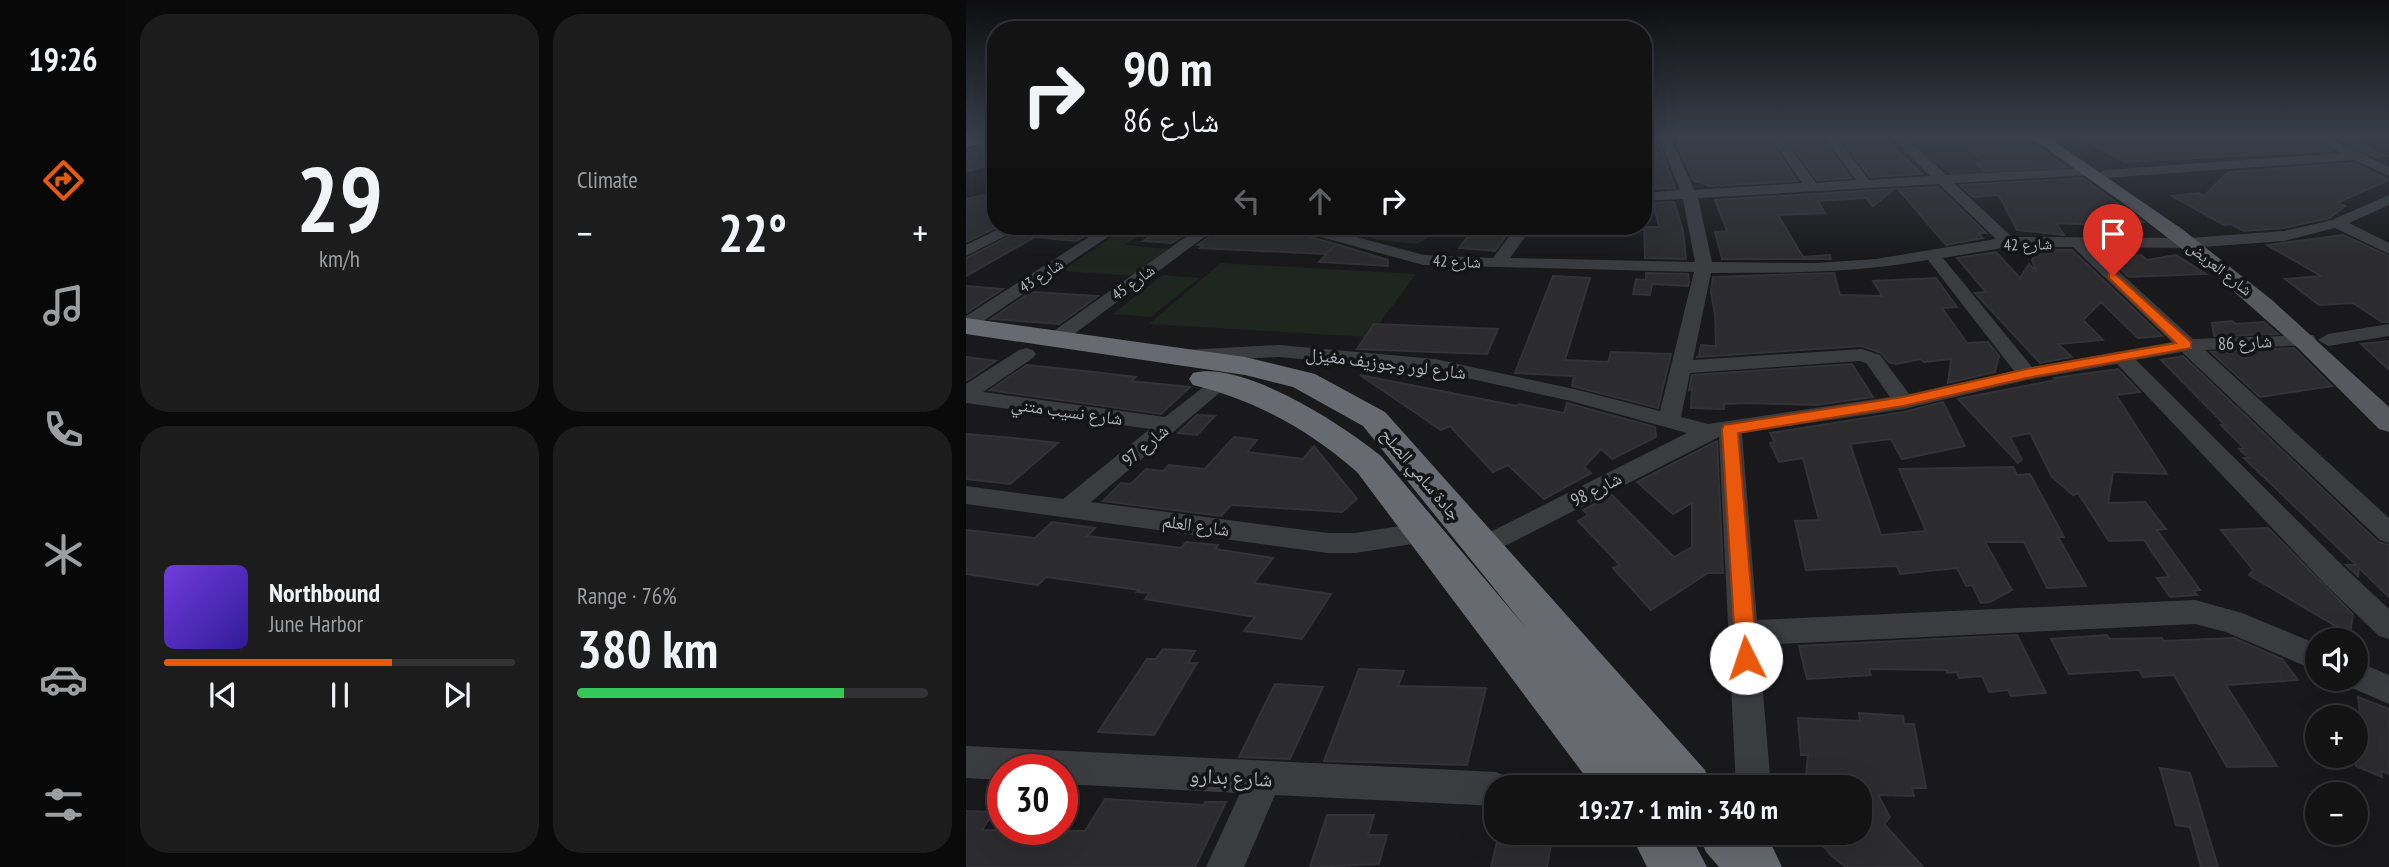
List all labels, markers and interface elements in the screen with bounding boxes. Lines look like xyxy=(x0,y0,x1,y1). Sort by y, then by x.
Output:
text: 90 m xyxy=(1123,36,1212,100)
text: 19:26 xyxy=(28,38,98,80)
icon: right xyxy=(1008,49,1099,140)
text: شارع 86 xyxy=(1123,99,1219,141)
text: 29 xyxy=(296,139,383,257)
icon: directions xyxy=(39,156,88,205)
text: Climate xyxy=(577,165,638,194)
icon: left xyxy=(1228,182,1266,220)
icon: ahead xyxy=(1301,182,1339,220)
icon: right xyxy=(1374,182,1412,220)
text: 22° xyxy=(718,199,787,266)
pin xyxy=(2083,204,2143,276)
text: − xyxy=(577,208,593,257)
text: + xyxy=(912,208,928,257)
icon: arrive xyxy=(2094,215,2132,253)
street label: شارع 42 xyxy=(2004,233,2052,256)
street label: شارع العريض xyxy=(2183,236,2257,300)
text: km/h xyxy=(319,244,360,273)
street label: شارع 42 xyxy=(1433,250,1481,273)
street label: شارع 43 xyxy=(1015,253,1067,297)
street label: شارع 45 xyxy=(1108,260,1159,305)
icon: music xyxy=(39,281,88,330)
street label: شارع 86 xyxy=(2217,329,2273,355)
street label: شارع لور وجوزيف مغيزل xyxy=(1305,342,1467,384)
street label: شارع نسيب متني xyxy=(1009,392,1124,434)
icon: phone xyxy=(39,405,88,454)
street label: شارع 97 xyxy=(1117,419,1173,471)
street label: جادة سامي الصلح xyxy=(1373,423,1466,527)
street label: شارع 98 xyxy=(1567,466,1625,512)
street label: شارع العلم xyxy=(1161,509,1231,542)
icon: climate xyxy=(39,530,88,579)
text: Northbound xyxy=(269,576,380,609)
text: Range · 76% xyxy=(577,581,677,610)
text: June Harbor xyxy=(269,609,363,638)
text: 380 km xyxy=(577,615,718,682)
position arrow xyxy=(1709,621,1783,695)
map controls xyxy=(2305,628,2368,845)
button: sound xyxy=(2305,628,2368,691)
icon: car xyxy=(39,655,88,704)
icon: previous xyxy=(204,676,242,714)
icon: pause xyxy=(321,676,359,714)
icon: next xyxy=(438,676,476,714)
button: + xyxy=(2305,705,2368,768)
speed limit sign: 30 xyxy=(987,754,1078,845)
street label: شارع بدارو xyxy=(1189,761,1273,793)
icon: filters xyxy=(39,780,88,829)
button: − xyxy=(2305,782,2368,845)
text: 19:27 · 1 min · 340 m xyxy=(1578,793,1778,826)

